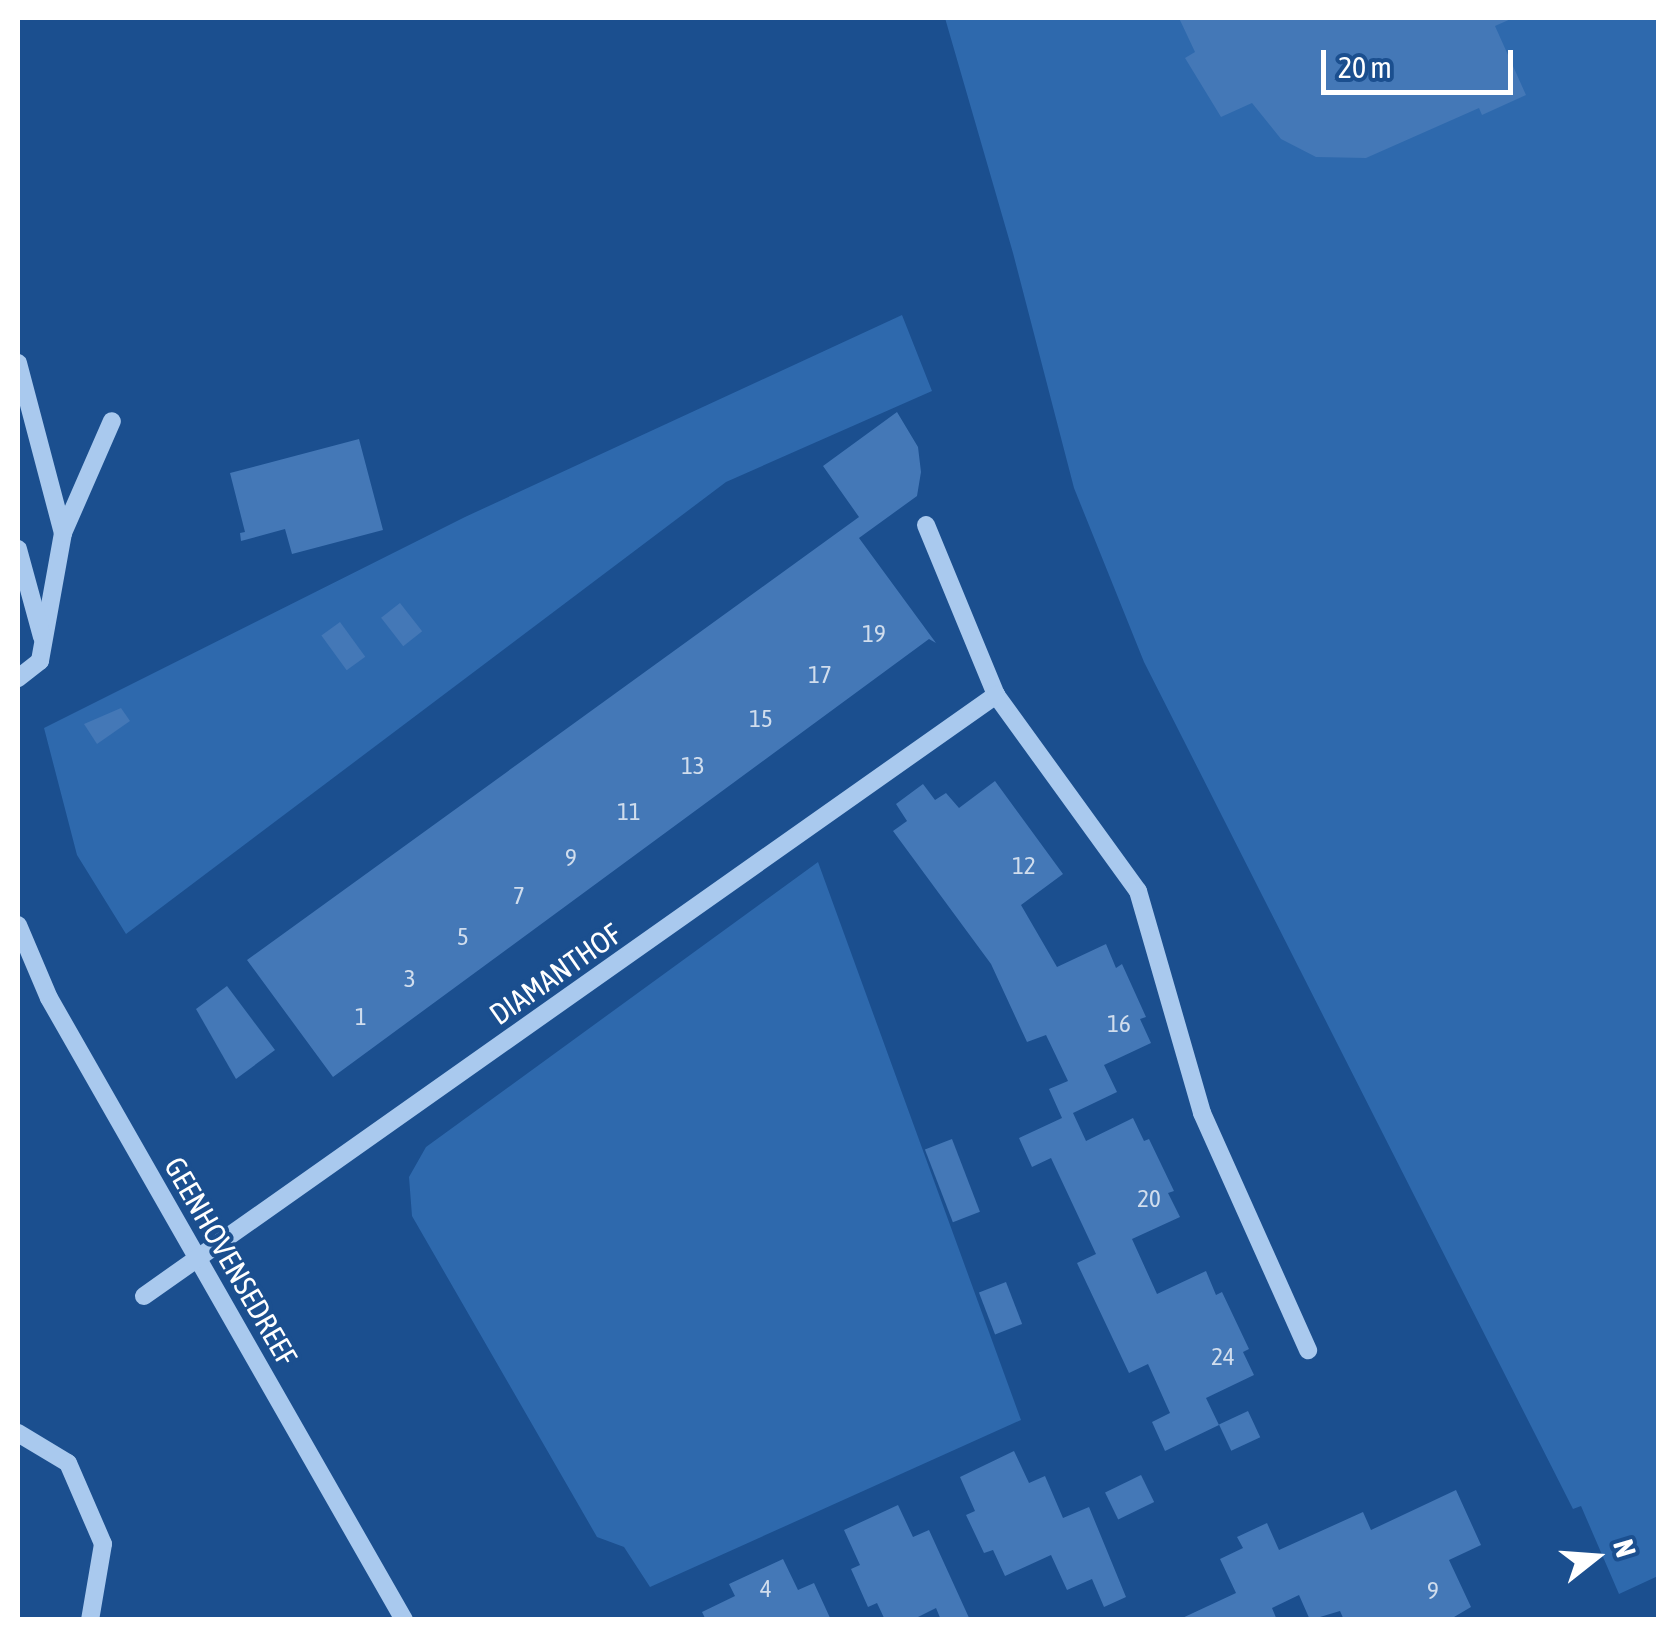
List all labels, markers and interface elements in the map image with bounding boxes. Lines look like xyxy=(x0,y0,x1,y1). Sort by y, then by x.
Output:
scale bar xyxy=(1326,30,1518,92)
text: 20 m xyxy=(1338,50,1392,84)
house number: 19 xyxy=(862,618,886,648)
house number: 17 xyxy=(808,659,832,689)
house number: 15 xyxy=(749,703,773,733)
house number: 13 xyxy=(681,750,705,780)
house number: 11 xyxy=(617,796,641,826)
house number: 9 xyxy=(565,842,577,872)
house number: 12 xyxy=(1012,850,1036,880)
house number: 7 xyxy=(513,880,525,910)
street label: DIAMANTHOF xyxy=(482,916,628,1032)
house number: 5 xyxy=(457,921,469,951)
house number: 3 xyxy=(404,963,416,993)
house number: 1 xyxy=(355,1001,367,1031)
house number: 16 xyxy=(1107,1008,1131,1038)
street label: GEENHOVENSEDREEF xyxy=(157,1151,305,1371)
house number: 20 xyxy=(1137,1183,1161,1213)
house number: 24 xyxy=(1211,1341,1235,1371)
north arrow xyxy=(1546,1507,1646,1607)
text: N xyxy=(1607,1536,1642,1561)
house number: 4 xyxy=(760,1573,772,1603)
house number: 9 xyxy=(1427,1575,1439,1605)

